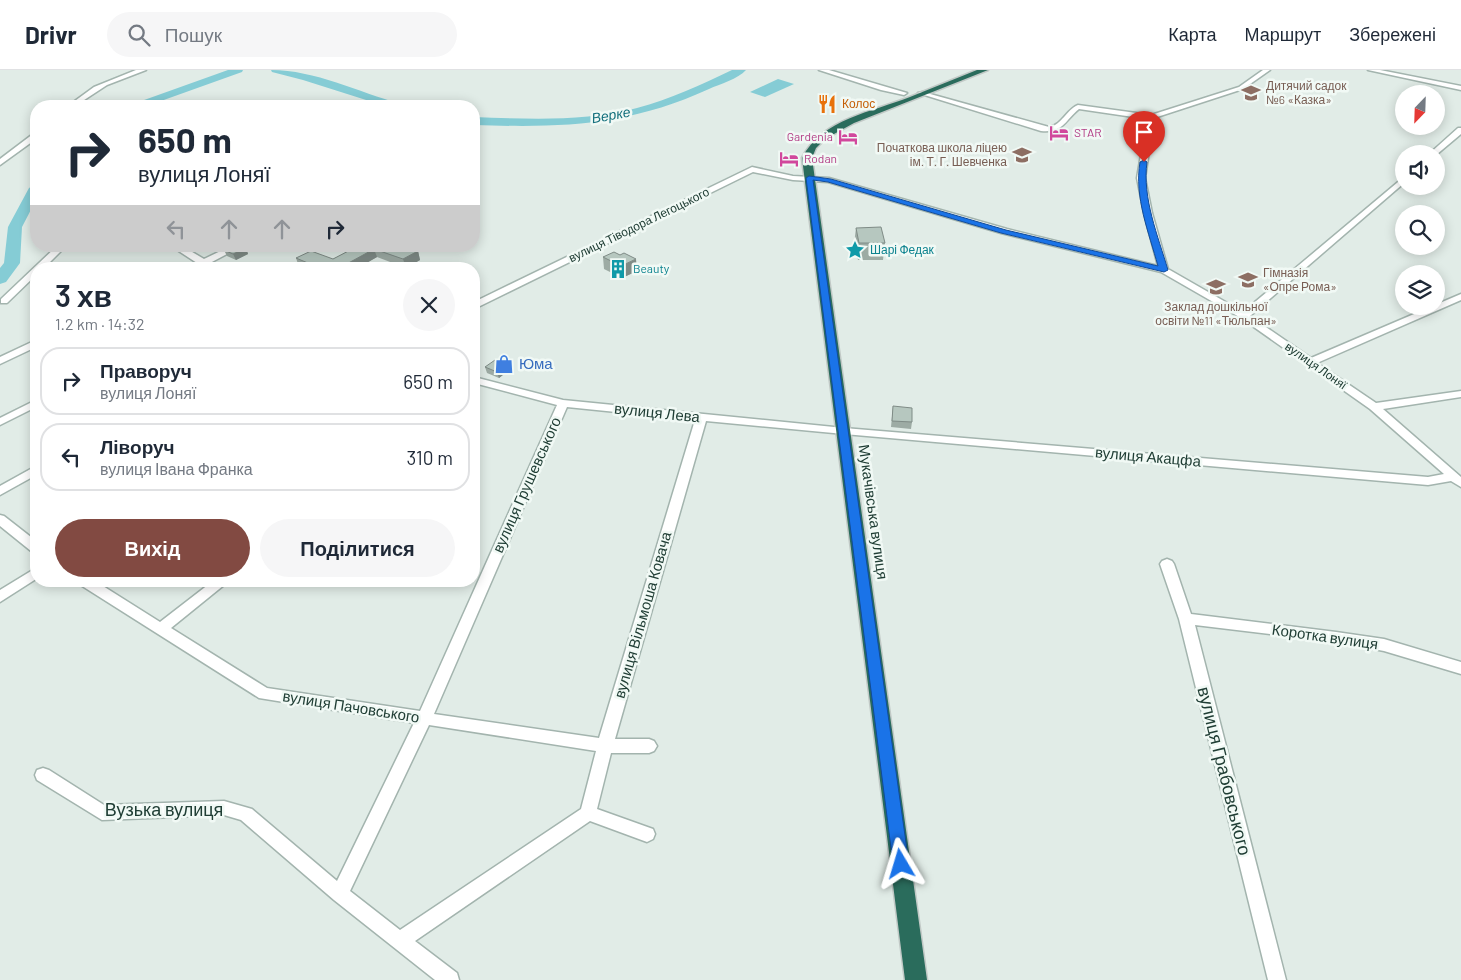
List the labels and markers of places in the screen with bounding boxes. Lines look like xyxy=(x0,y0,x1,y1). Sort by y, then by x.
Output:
place label: Дитячий садок №6 «Казка» xyxy=(1266,78,1347,106)
school or university icon: Дитячий садок №6 «Казка» xyxy=(1240,82,1262,104)
restaurant icon: Колос xyxy=(816,93,838,115)
place label: Колос xyxy=(842,96,875,110)
pin xyxy=(1123,111,1165,162)
hotel icon: STAR xyxy=(1048,122,1070,144)
place label: STAR xyxy=(1074,125,1102,139)
hotel icon: Gardenia xyxy=(837,126,859,148)
place label: Gardenia xyxy=(787,129,833,143)
place label: Початкова школа ліцею ім. Т. Г. Шевченка xyxy=(877,140,1007,168)
school or university icon: Початкова школа ліцею ім. Т. Г. Шевченка xyxy=(1011,144,1033,166)
hotel icon: Rodan xyxy=(778,148,800,170)
place label: Rodan xyxy=(804,151,837,165)
place icon: Шарі Федак xyxy=(844,239,866,261)
place label: Шарі Федак xyxy=(870,242,935,257)
building icon: Beauty xyxy=(607,258,629,280)
place label: Beauty xyxy=(633,261,670,275)
place label: Гімназія «Опре Рома» xyxy=(1263,265,1337,294)
school or university icon: Гімназія «Опре Рома» xyxy=(1237,269,1259,291)
school or university icon: Заклад дошкільної освіти №11 «Тюльпан» xyxy=(1205,276,1227,298)
place label: Заклад дошкільної освіти №11 «Тюльпан» xyxy=(1155,299,1277,327)
shop icon: Юма xyxy=(493,353,515,375)
place label: Юма xyxy=(519,354,553,372)

